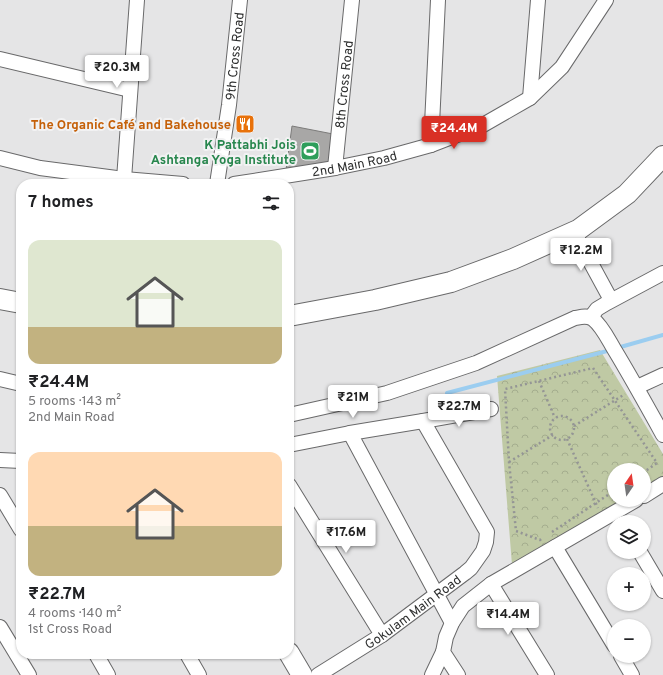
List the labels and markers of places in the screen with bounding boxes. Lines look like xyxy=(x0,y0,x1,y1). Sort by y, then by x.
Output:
pin: ₹20.3M xyxy=(84,55,150,89)
restaurant icon: The Organic Café and Bakehouse xyxy=(234,113,256,135)
pin: ₹24.4M xyxy=(421,116,487,150)
place label: The Organic Café and Bakehouse xyxy=(31,118,231,134)
place label: K Pattabhi Jois Ashtanga Yoga Institute xyxy=(151,138,296,169)
sports icon: K Pattabhi Jois Ashtanga Yoga Institute xyxy=(299,140,321,162)
pin: ₹12.2M xyxy=(548,238,614,272)
pin: ₹21M xyxy=(329,385,377,419)
pin: ₹22.7M xyxy=(426,394,492,428)
pin: ₹17.6M xyxy=(313,520,379,554)
pin: ₹14.4M xyxy=(475,602,541,636)

